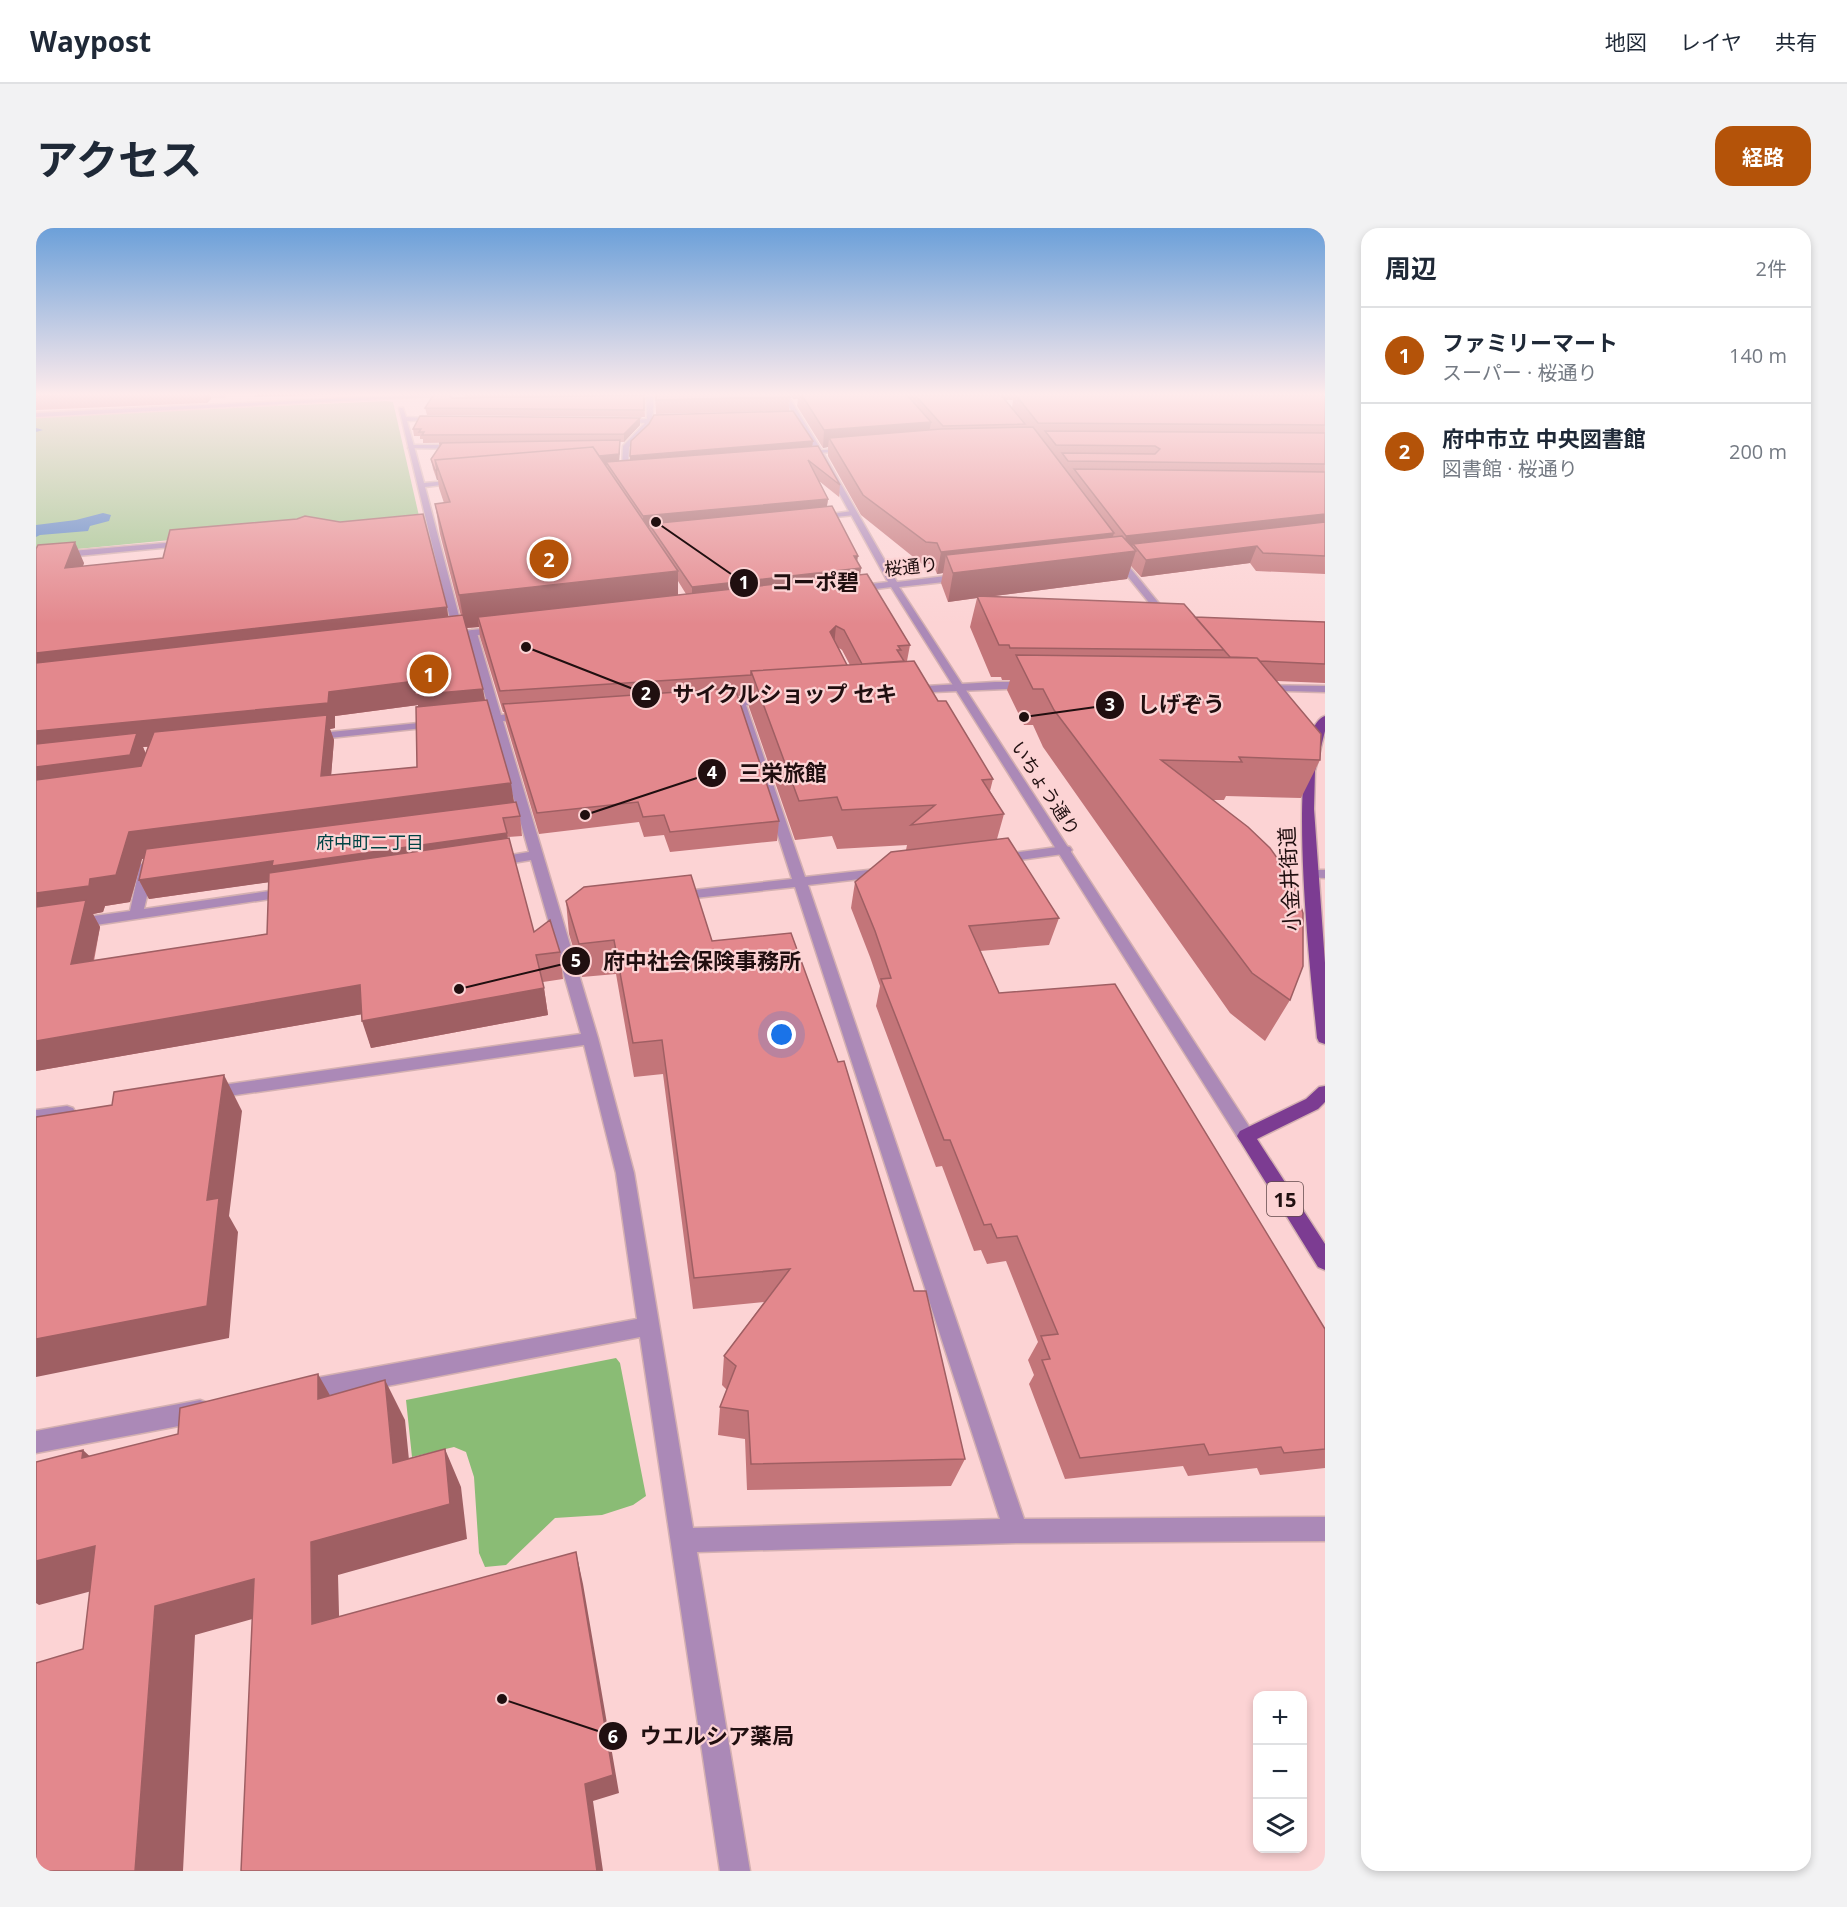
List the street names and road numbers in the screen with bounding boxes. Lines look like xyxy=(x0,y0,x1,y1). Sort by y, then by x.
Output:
street label: 桜通り xyxy=(883,551,939,581)
street label: いちょう通り xyxy=(1007,736,1085,840)
street label: 小金井街道 xyxy=(1272,826,1306,932)
road number: 15 xyxy=(1267,1182,1303,1216)

